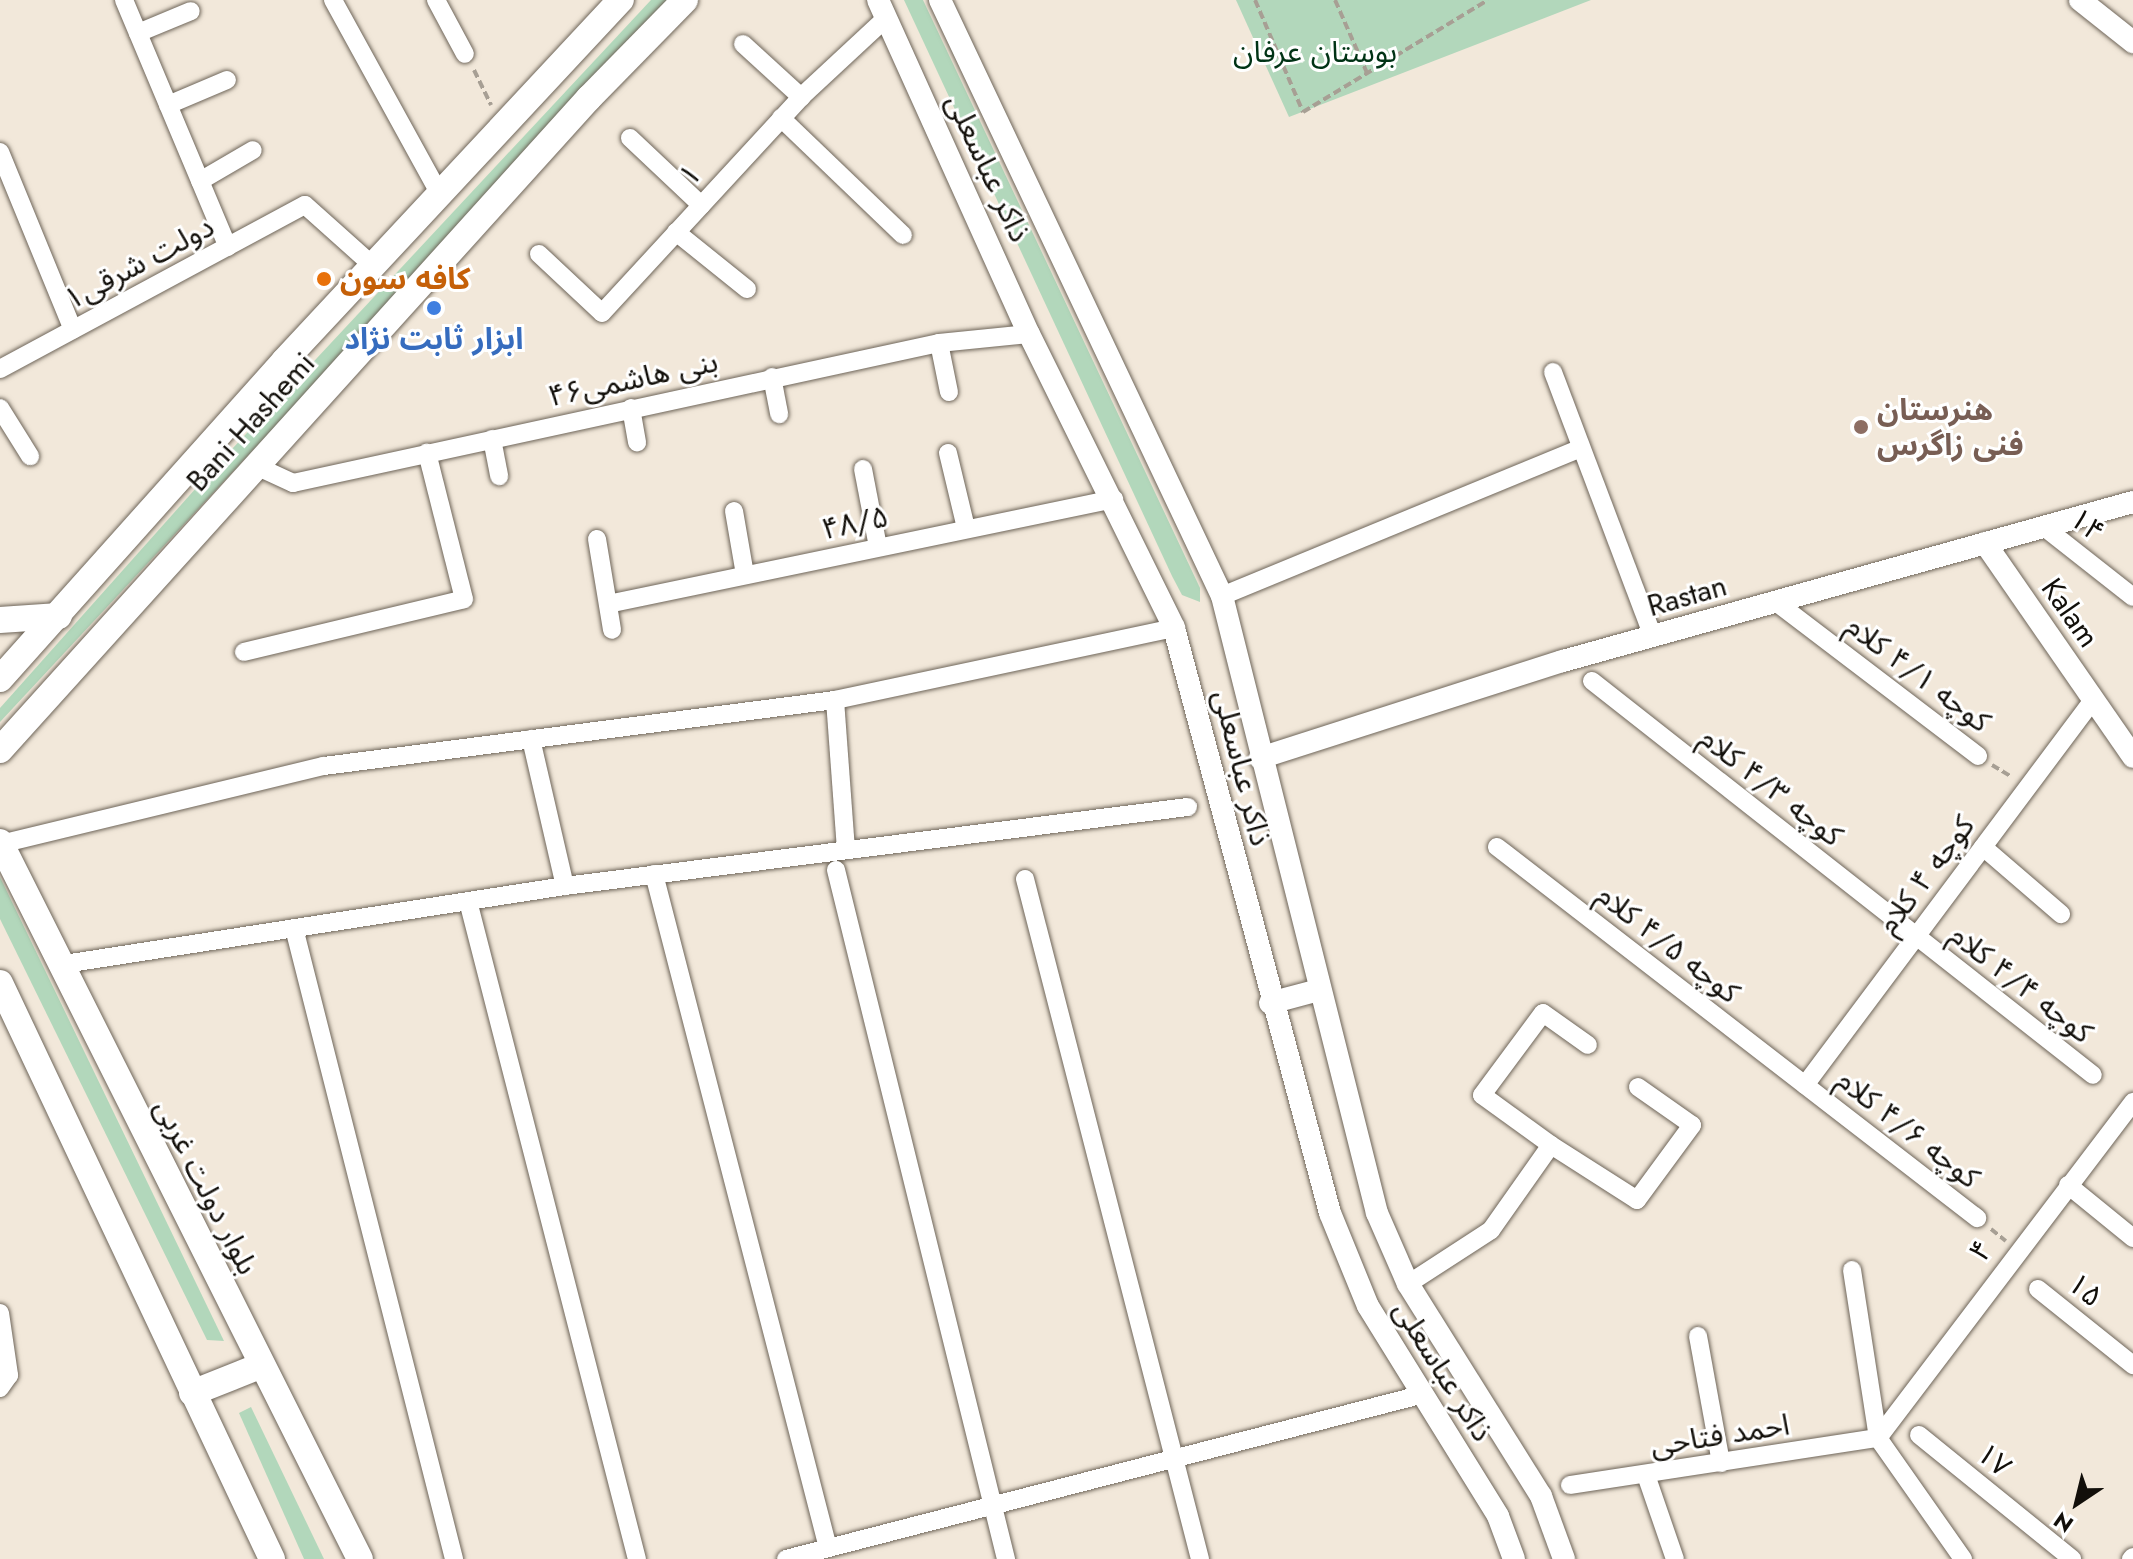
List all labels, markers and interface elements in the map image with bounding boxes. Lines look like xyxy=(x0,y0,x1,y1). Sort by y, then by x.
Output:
park label: بوستان عرفان xyxy=(1233,34,1397,70)
street label: ذاکر عباسعلی xyxy=(938,88,1038,248)
street label: ۱ xyxy=(671,156,709,194)
street label: ۱دولت شرقی xyxy=(58,209,220,317)
place label: کافه سون xyxy=(340,261,470,297)
marker: کافه سون xyxy=(315,270,333,288)
marker: ابزار ثابت نژاد xyxy=(425,299,443,317)
place label: ابزار ثابت نژاد xyxy=(345,321,523,357)
street label: بنی هاشمی۴۶ xyxy=(545,343,721,415)
street label: Bani Hashemi xyxy=(179,345,323,499)
place label: هنرستان فنی زاگرس xyxy=(1877,392,2024,462)
marker: هنرستان فنی زاگرس xyxy=(1852,418,1870,436)
street label: ۴۸/۵ xyxy=(819,498,891,548)
street label: ۱۴ xyxy=(2062,500,2112,550)
street label: Rastan xyxy=(1643,568,1731,624)
street label: Kalam xyxy=(2033,572,2107,654)
street label: کوچه ۴/۱ کلام xyxy=(1839,608,1997,740)
street label: ذاکر عباسعلی xyxy=(1205,686,1279,850)
street label: کوچه ۴/۳ کلام xyxy=(1692,720,1850,854)
street label: کوچه ۴ کلام xyxy=(1870,809,1982,941)
street label: کوچه ۴/۵ کلام xyxy=(1589,877,1747,1011)
street label: کوچه ۴/۴ کلام xyxy=(1942,917,2100,1051)
street label: کوچه ۴/۶ کلام xyxy=(1829,1062,1987,1196)
street label: بلوار دولت غربی xyxy=(146,1093,266,1281)
street label: ۴ xyxy=(1961,1233,2001,1269)
street label: ۱۵ xyxy=(2060,1265,2110,1315)
street label: ذاکر عباسعلی xyxy=(1386,1294,1500,1448)
street label: احمد فتاحی xyxy=(1648,1406,1792,1464)
street label: ۱۷ xyxy=(1969,1435,2019,1485)
north arrow xyxy=(2037,1463,2117,1543)
text: N xyxy=(2047,1505,2080,1541)

